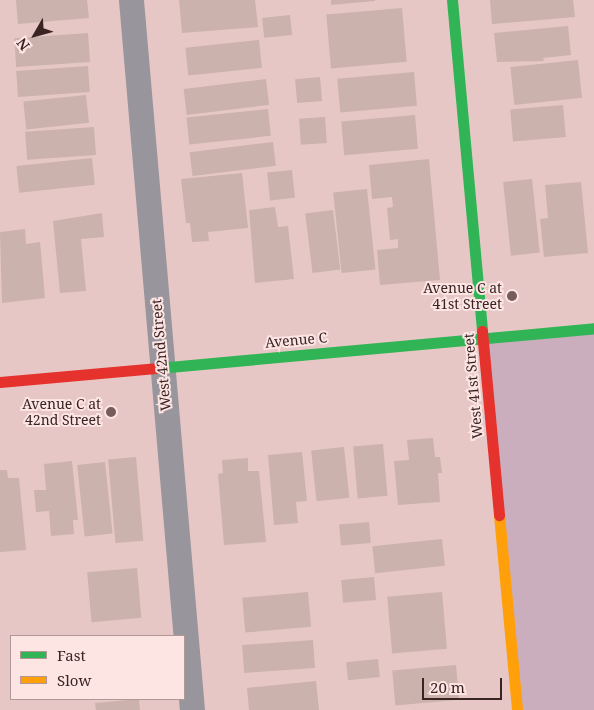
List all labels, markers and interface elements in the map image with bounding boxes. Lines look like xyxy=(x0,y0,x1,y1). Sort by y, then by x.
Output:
north arrow xyxy=(10,10,60,60)
text: N xyxy=(12,34,34,55)
place label: Avenue C at 41st Street xyxy=(423,280,502,312)
marker: Avenue C at 41st Street xyxy=(506,290,518,302)
street label: West 42nd Street xyxy=(148,298,174,412)
street label: Avenue C xyxy=(264,329,328,351)
street label: West 41st Street xyxy=(460,333,486,439)
place label: Avenue C at 42nd Street xyxy=(22,396,101,428)
marker: Avenue C at 42nd Street xyxy=(105,406,117,418)
legend xyxy=(10,635,185,700)
text: Fast xyxy=(57,645,86,665)
scale bar xyxy=(424,668,504,700)
text: Slow xyxy=(57,670,91,690)
text: 20 m xyxy=(430,677,465,697)

